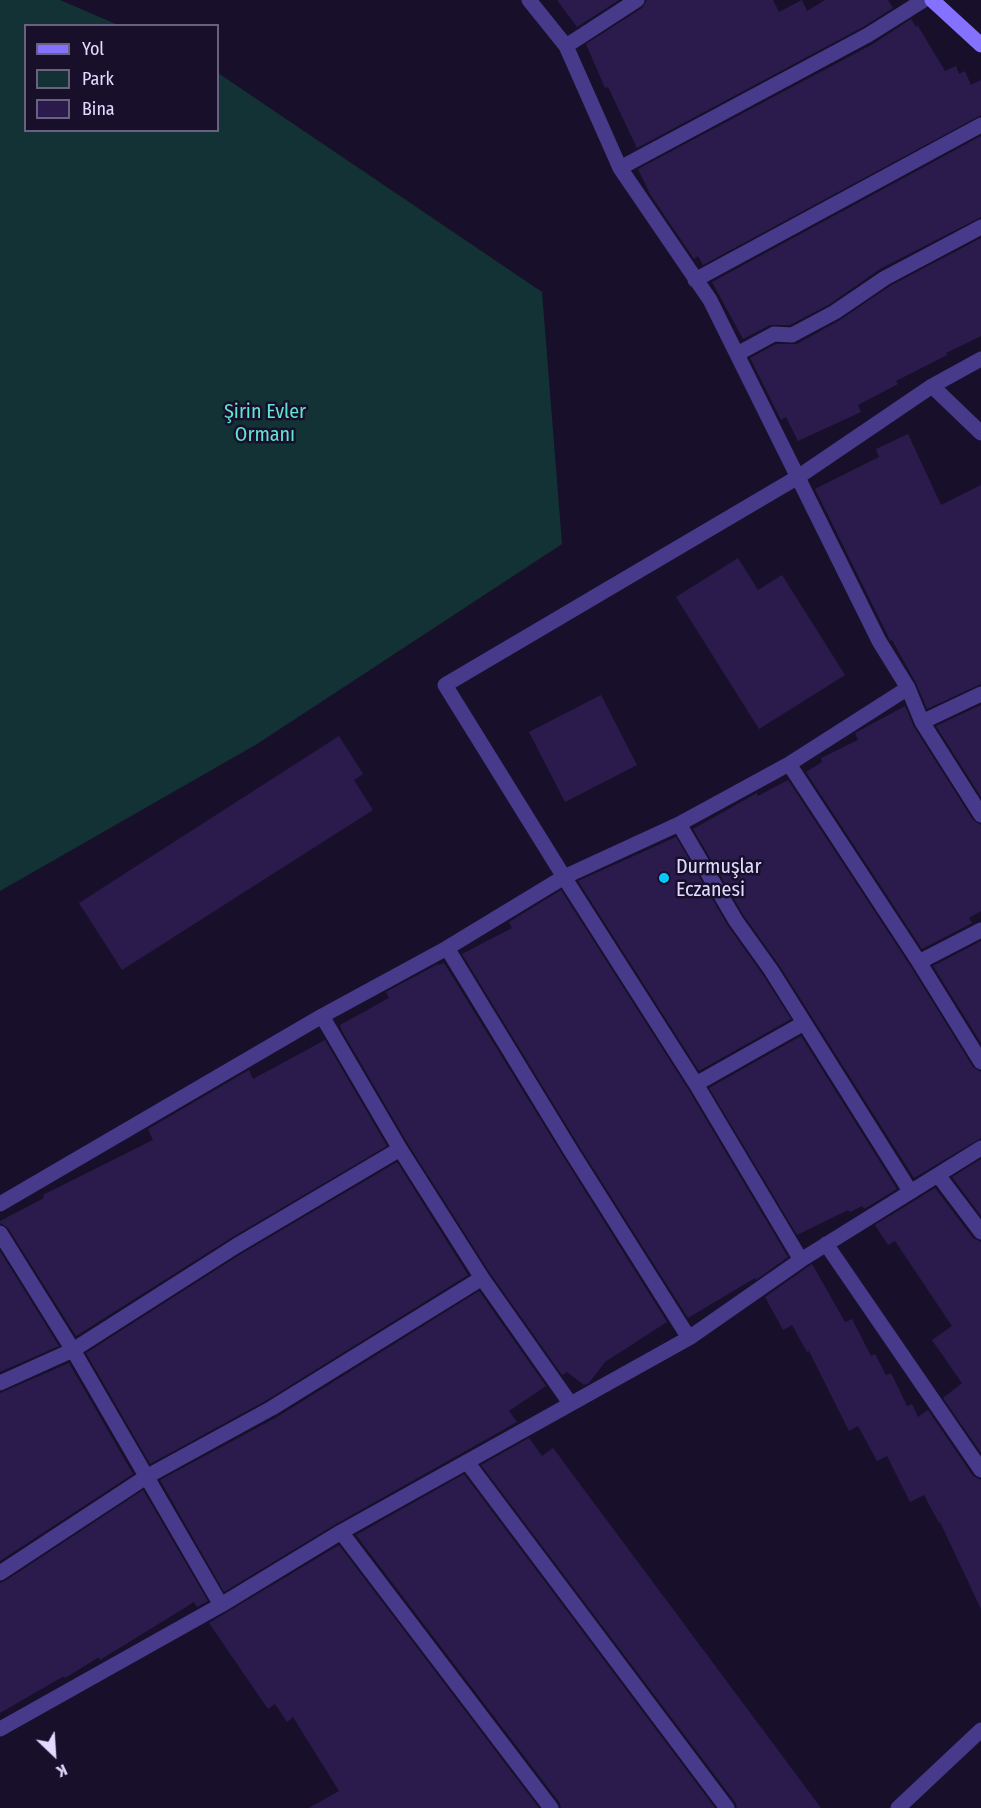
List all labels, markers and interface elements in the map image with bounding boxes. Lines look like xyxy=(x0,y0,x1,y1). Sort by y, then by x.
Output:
legend xyxy=(24,24,219,132)
text: Yol xyxy=(82,38,104,60)
text: Park xyxy=(82,68,114,90)
text: Bina xyxy=(82,98,115,120)
park label: Şirin Evler Ormanı xyxy=(224,400,306,447)
place label: Durmuşlar Eczanesi xyxy=(676,855,761,902)
marker: Durmuşlar Eczanesi xyxy=(657,871,671,885)
north arrow xyxy=(24,1724,84,1784)
text: K xyxy=(54,1760,70,1781)

